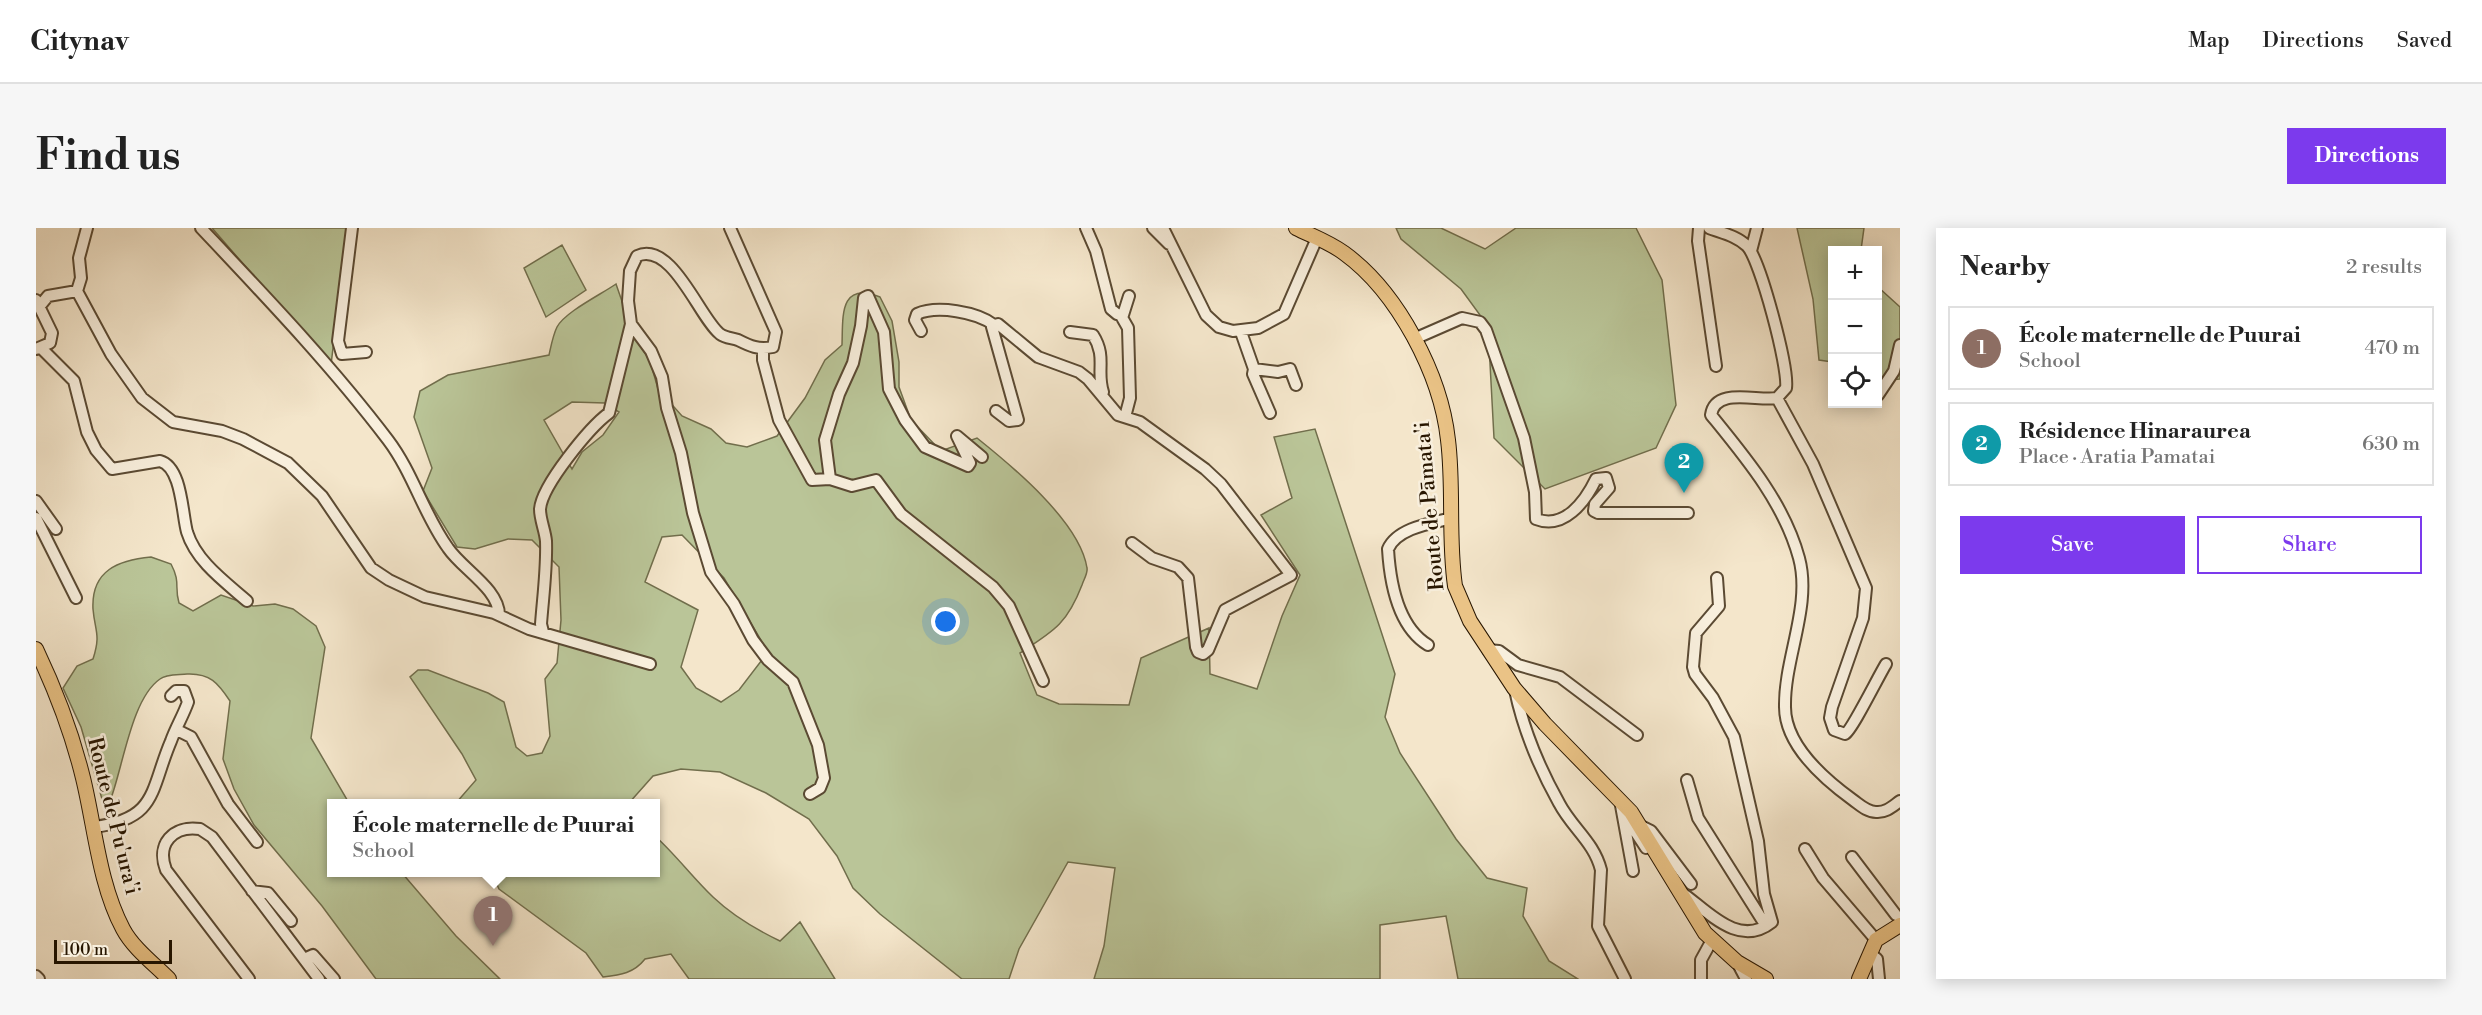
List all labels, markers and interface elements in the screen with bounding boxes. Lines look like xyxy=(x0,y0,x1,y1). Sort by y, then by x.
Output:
text: Citynav xyxy=(30,24,129,59)
text: Map xyxy=(2188,28,2230,54)
text: Directions xyxy=(2263,28,2364,54)
text: Saved xyxy=(2397,28,2452,54)
button: Directions xyxy=(2287,128,2446,184)
text: Find us xyxy=(36,130,180,183)
map controls xyxy=(1828,246,1882,408)
button: + xyxy=(1828,246,1882,300)
text: Nearby xyxy=(1960,251,2050,283)
text: 2 results xyxy=(2346,255,2422,280)
button: − xyxy=(1828,300,1882,354)
text: École maternelle de Puurai xyxy=(2019,322,2301,349)
text: 1 xyxy=(1977,336,1986,361)
text: 470 m xyxy=(2364,336,2420,361)
text: School xyxy=(2019,349,2081,374)
button: locate xyxy=(1828,354,1882,408)
text: Résidence Hinaraurea xyxy=(2019,418,2251,445)
street label: Route de Pāmata'i xyxy=(1410,420,1450,592)
text: 2 xyxy=(1975,432,1988,457)
text: 630 m xyxy=(2362,432,2420,457)
pin: 2 xyxy=(1664,444,1704,493)
text: Place · Aratia Pamatai xyxy=(2019,445,2215,470)
button: Save xyxy=(1960,516,2185,574)
button: Share xyxy=(2197,516,2422,574)
your location xyxy=(931,607,960,636)
street label: Route de Pu'ura'i xyxy=(81,734,145,898)
popup xyxy=(327,799,660,877)
text: École maternelle de Puurai xyxy=(353,812,634,839)
text: School xyxy=(353,839,414,864)
pin: 1 xyxy=(474,896,512,946)
scale bar xyxy=(54,937,172,964)
text: 100 m xyxy=(63,940,108,960)

